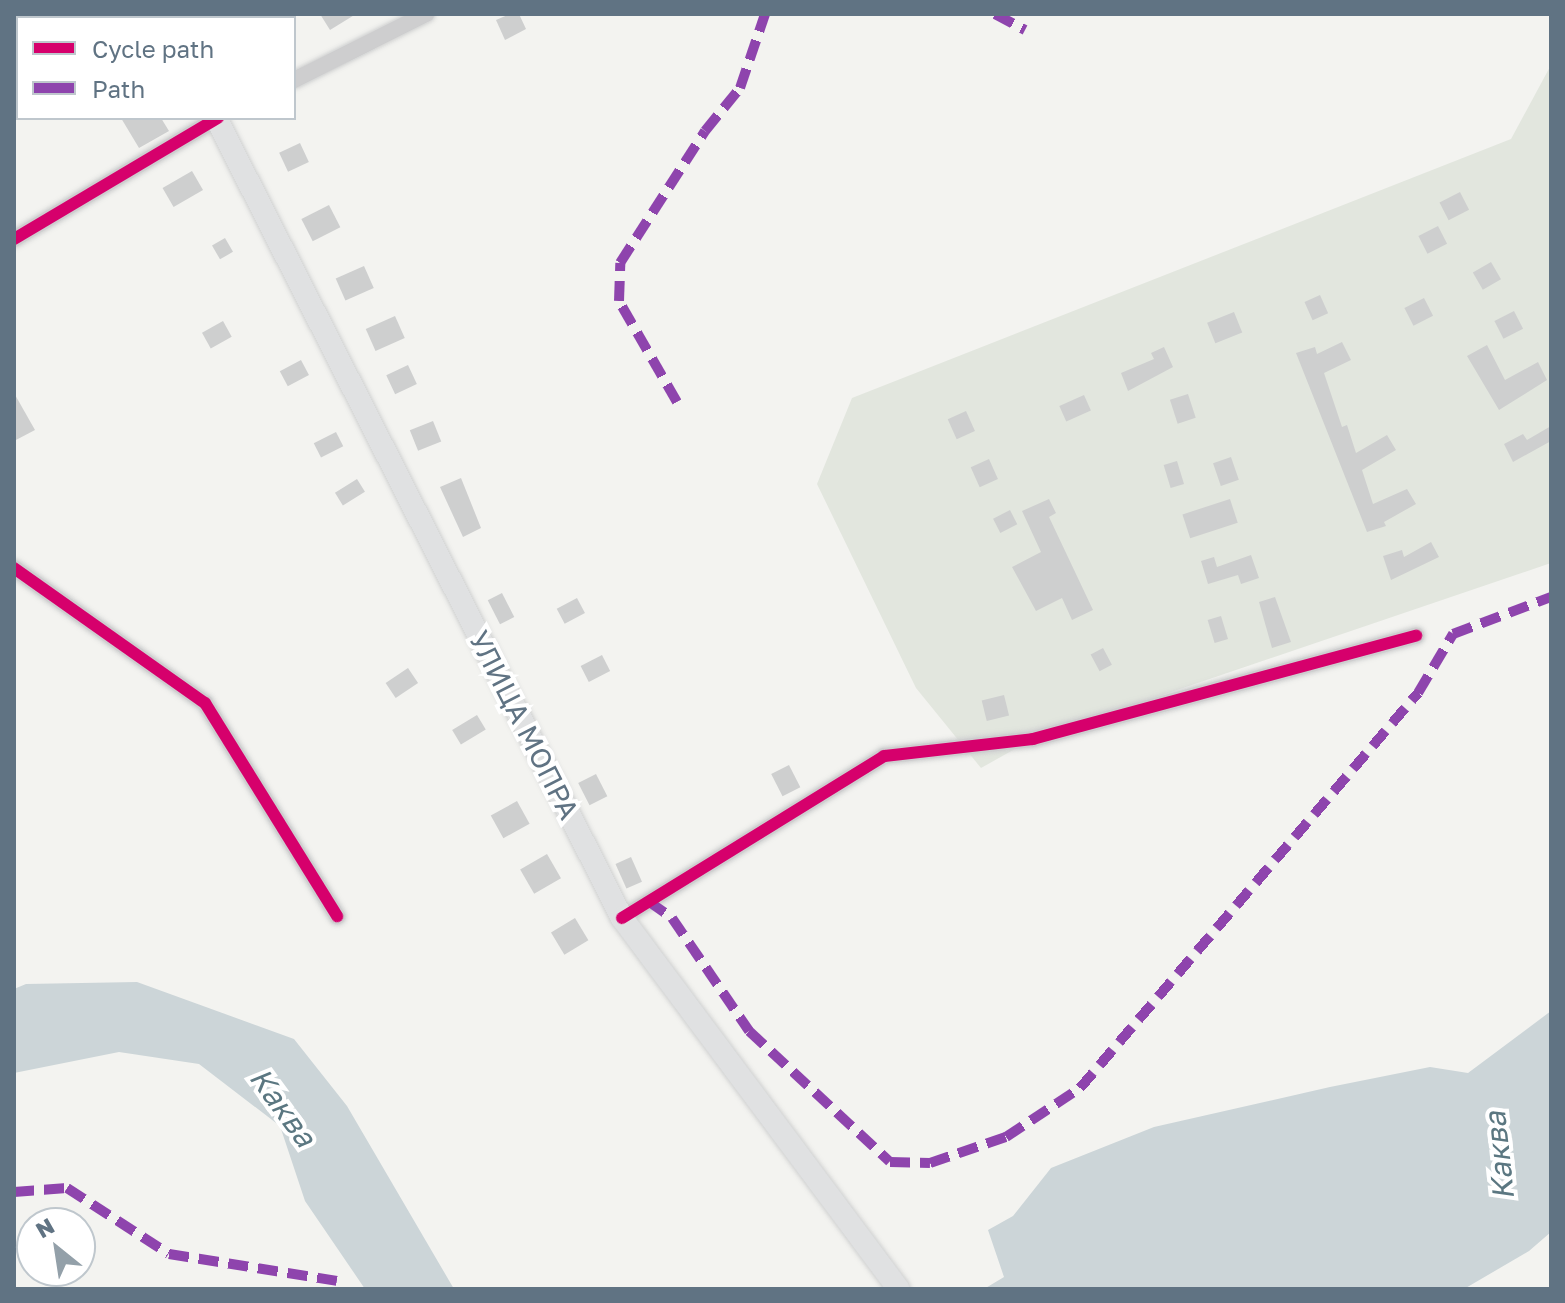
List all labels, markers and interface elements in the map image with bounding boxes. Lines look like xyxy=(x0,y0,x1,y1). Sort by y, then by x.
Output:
legend xyxy=(16,16,296,120)
text: Cycle path xyxy=(92,34,214,63)
text: Path xyxy=(92,74,145,103)
street label: УЛИЦА МОПРА xyxy=(462,625,586,825)
water label: Каква xyxy=(242,1060,324,1154)
water label: Каква xyxy=(1476,1110,1522,1202)
north arrow xyxy=(16,1207,96,1287)
text: N xyxy=(31,1212,59,1243)

